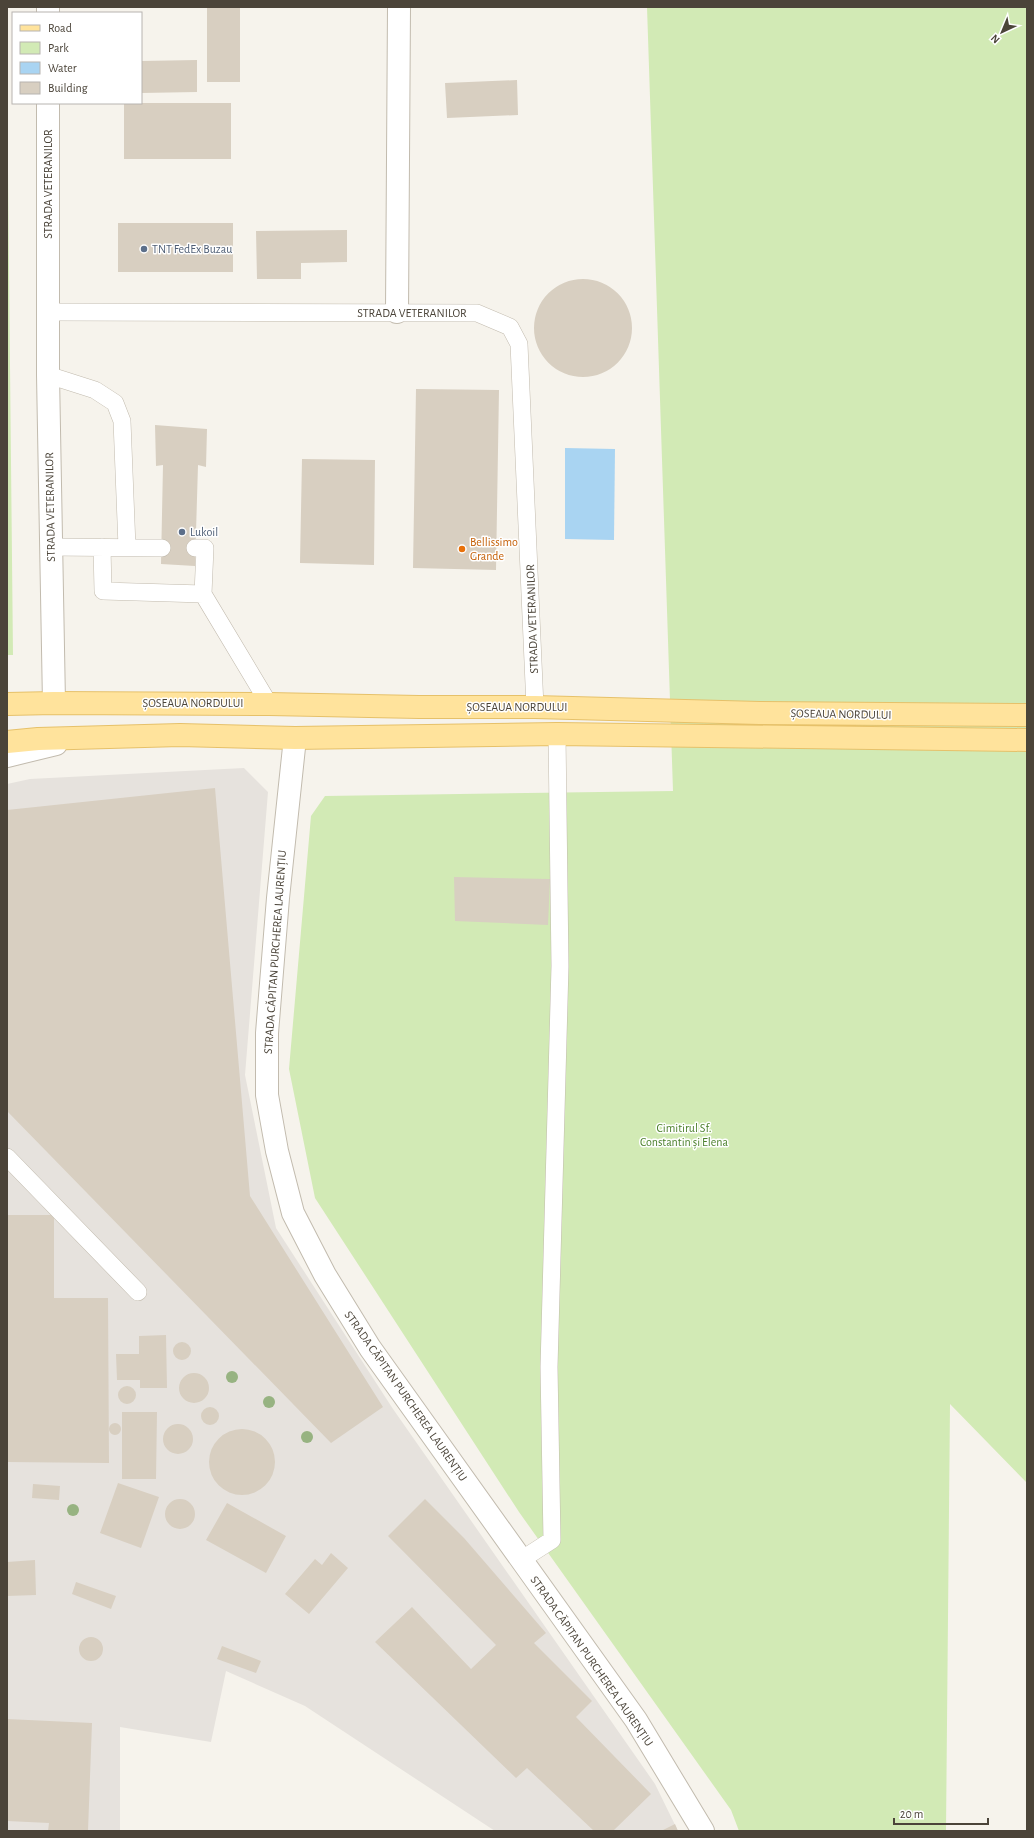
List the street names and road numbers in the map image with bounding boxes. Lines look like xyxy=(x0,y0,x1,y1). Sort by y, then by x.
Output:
street label: STRADA VETERANILOR xyxy=(42,129,54,239)
street label: STRADA VETERANILOR xyxy=(357,307,467,319)
street label: STRADA VETERANILOR xyxy=(43,452,57,562)
street label: STRADA VETERANILOR xyxy=(524,564,540,674)
street label: ȘOSEAUA NORDULUI xyxy=(143,697,243,711)
street label: ȘOSEAUA NORDULUI xyxy=(467,701,567,715)
street label: ȘOSEAUA NORDULUI xyxy=(790,707,892,723)
street label: STRADA CĂPITAN PURCHEREA LAURENȚIU xyxy=(261,850,290,1055)
street label: STRADA CĂPITAN PURCHEREA LAURENȚIU xyxy=(341,1308,470,1484)
street label: STRADA CĂPITAN PURCHEREA LAURENȚIU xyxy=(527,1573,656,1749)

